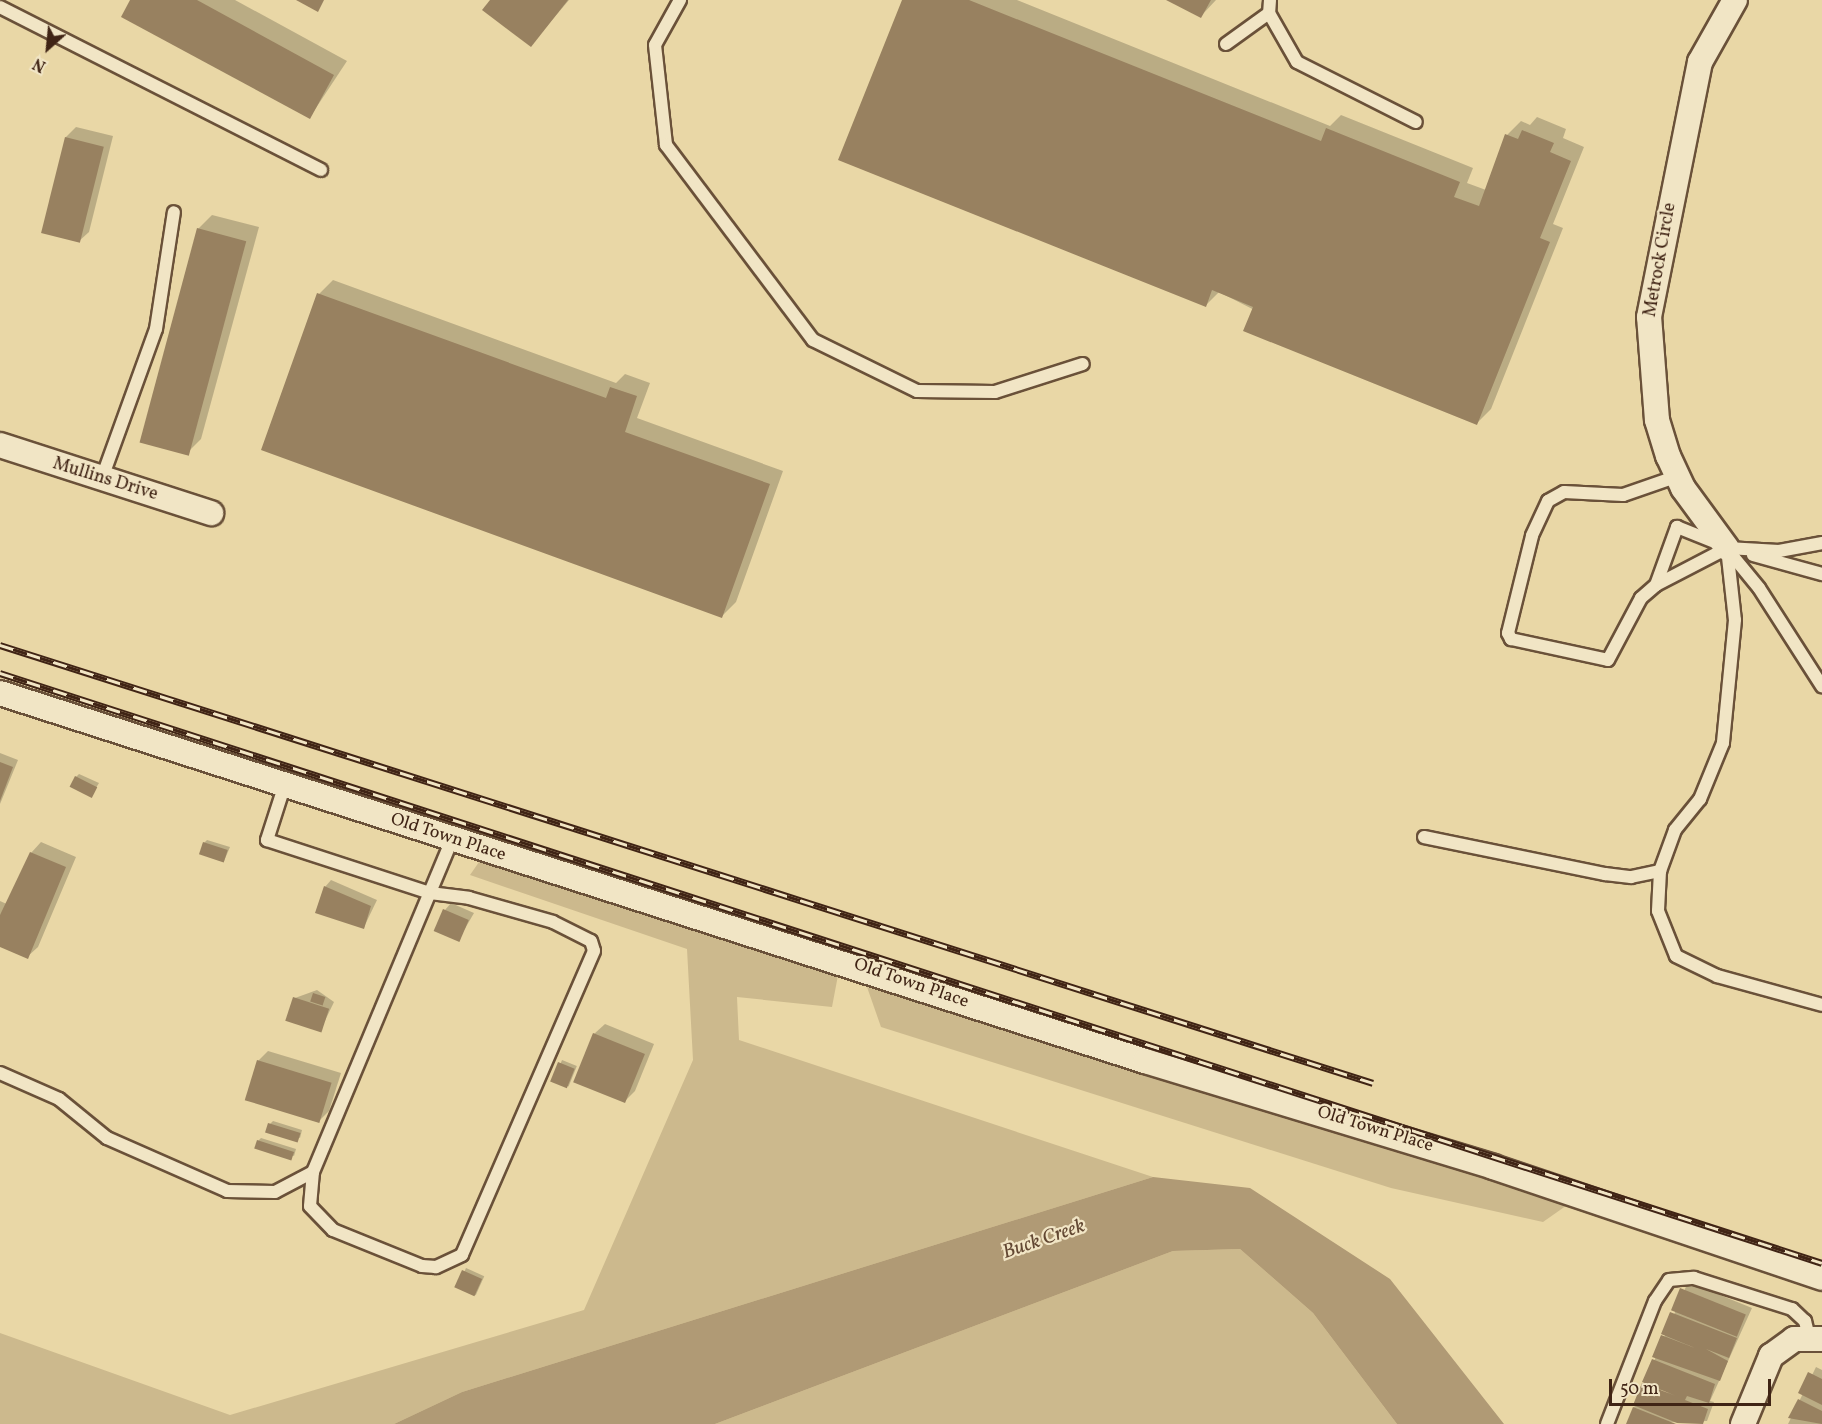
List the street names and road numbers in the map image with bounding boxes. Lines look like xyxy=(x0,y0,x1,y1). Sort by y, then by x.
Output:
street label: Metrock Circle xyxy=(1640,201,1682,319)
street label: Mullins Drive xyxy=(50,454,160,506)
street label: Old Town Place xyxy=(387,809,509,867)
street label: Old Town Place xyxy=(850,954,972,1014)
street label: Old Town Place xyxy=(1314,1102,1436,1158)

